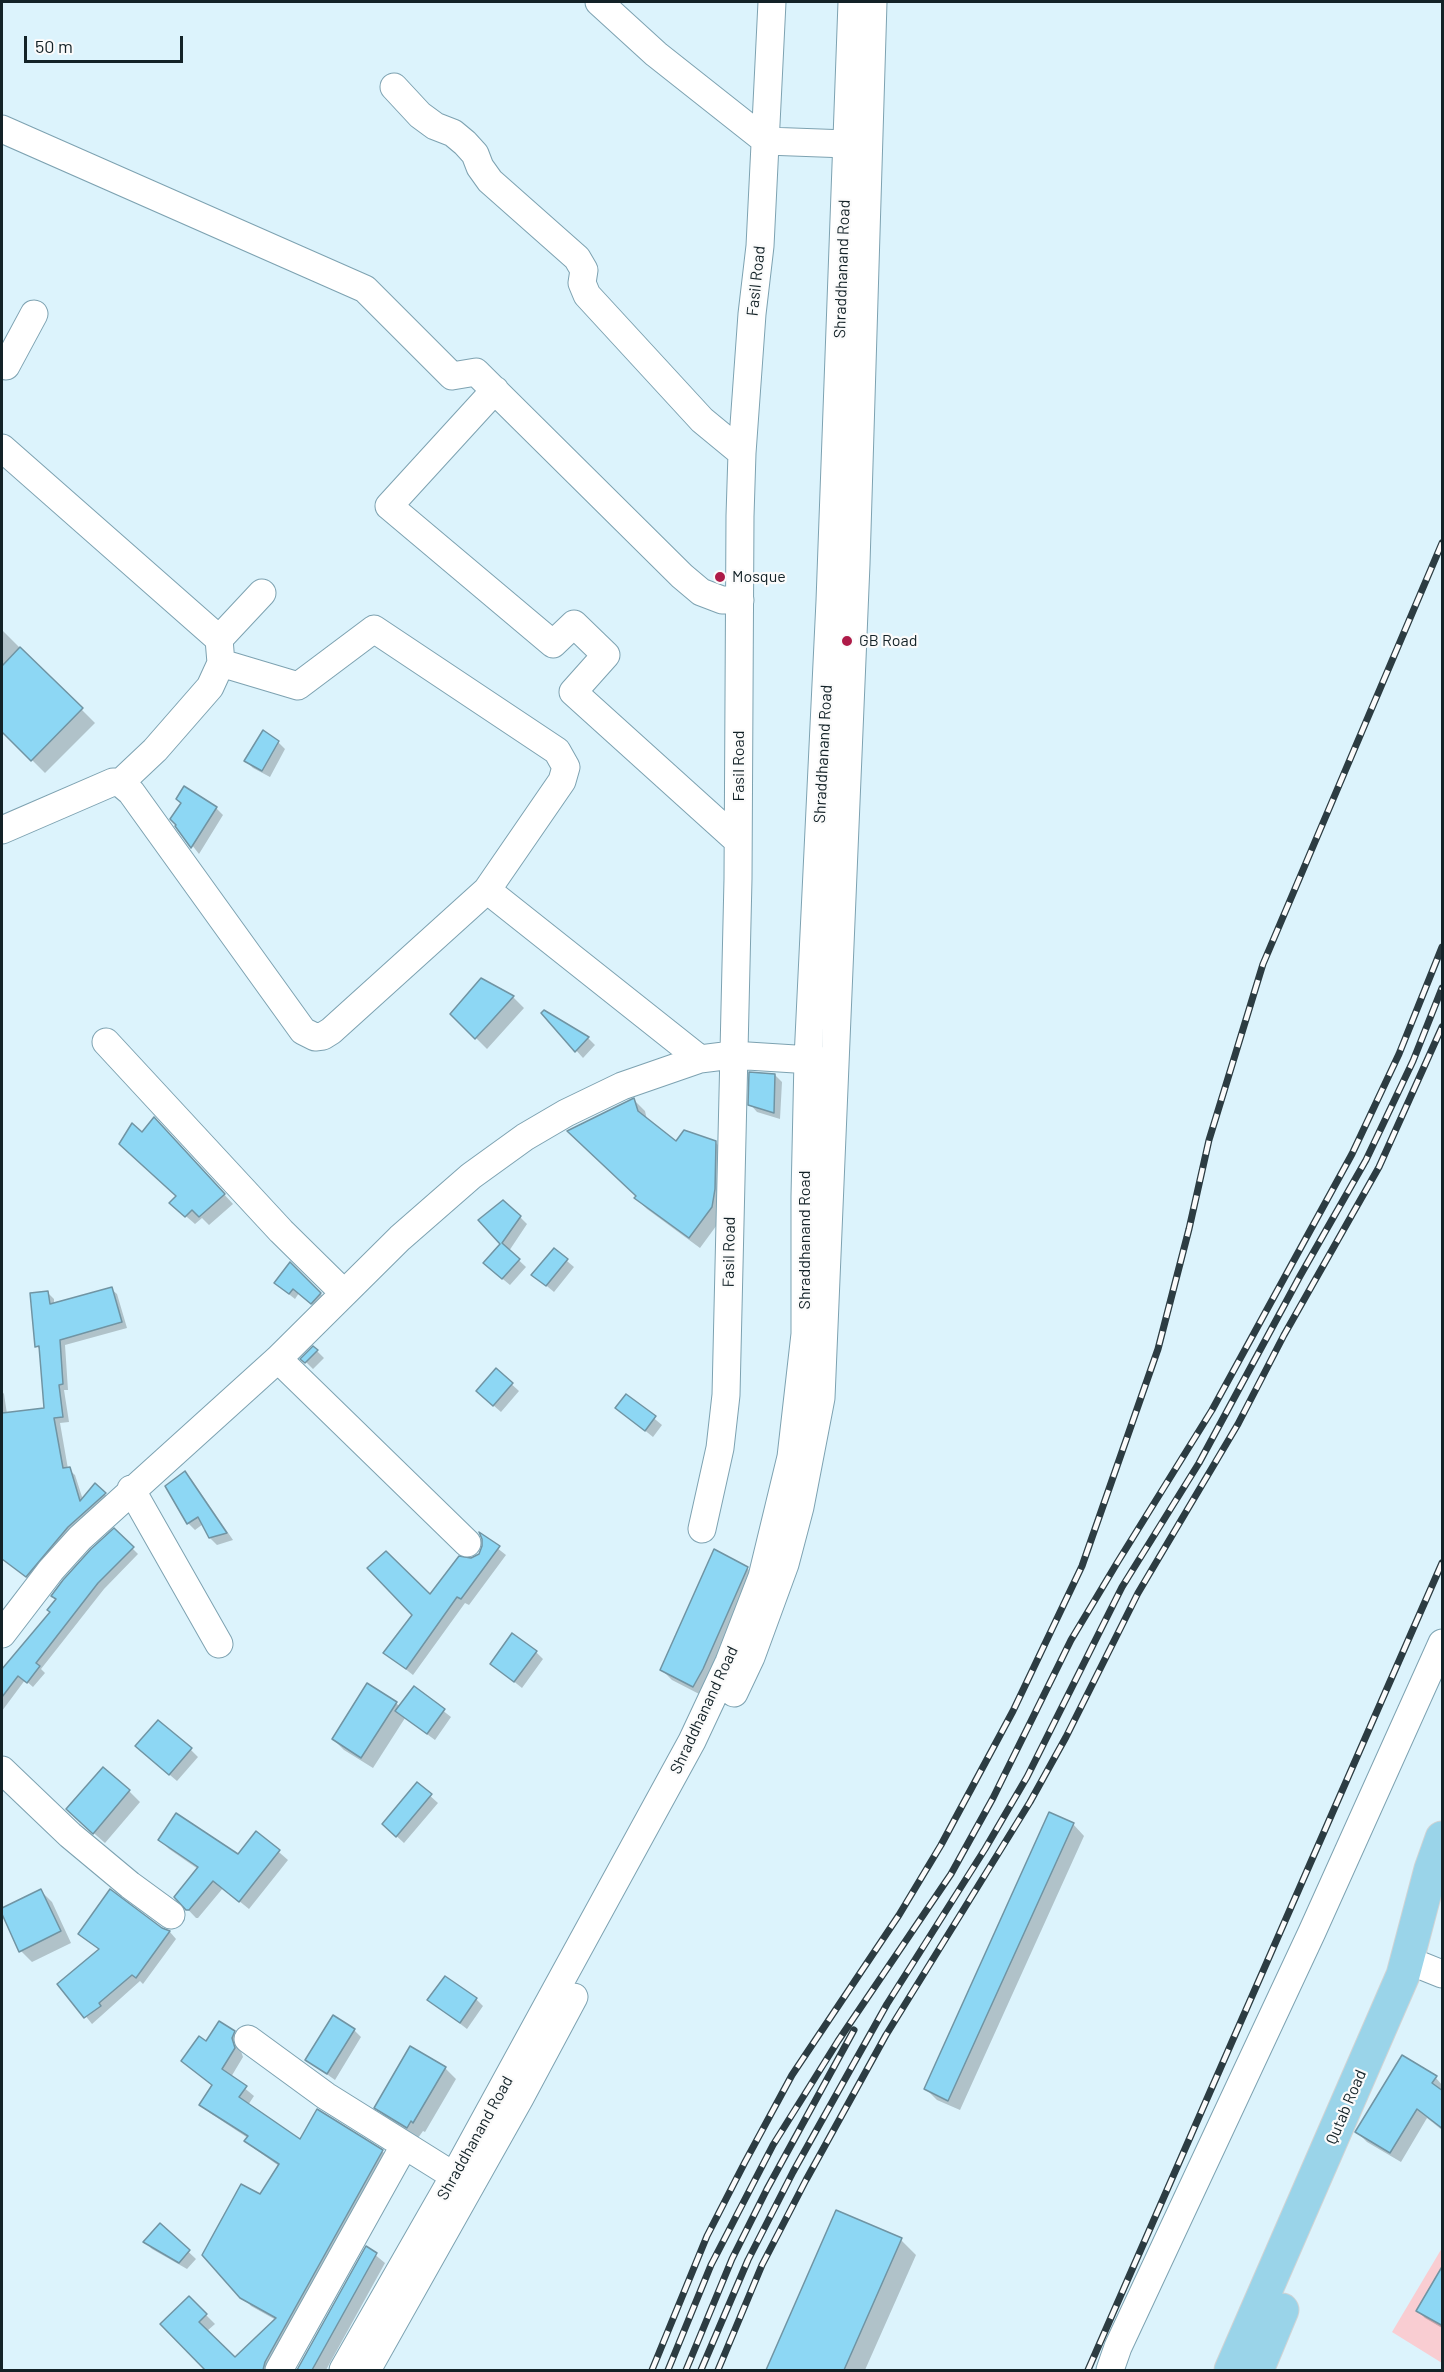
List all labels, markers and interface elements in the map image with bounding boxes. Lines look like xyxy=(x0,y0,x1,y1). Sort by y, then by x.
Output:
scale bar xyxy=(27,24,186,62)
text: 50 m xyxy=(35,35,73,57)
street label: Shraddhanand Road xyxy=(830,199,854,339)
street label: Fasil Road xyxy=(743,245,769,317)
place label: Mosque xyxy=(732,567,786,587)
marker: Mosque xyxy=(713,570,727,584)
place label: GB Road xyxy=(859,631,917,651)
marker: GB Road xyxy=(840,634,854,648)
street label: Shraddhanand Road xyxy=(810,684,836,824)
street label: Fasil Road xyxy=(729,731,749,801)
street label: Shraddhanand Road xyxy=(795,1171,815,1309)
street label: Fasil Road xyxy=(719,1216,739,1288)
street label: Shraddhanand Road xyxy=(666,1643,742,1777)
street label: Qutab Road xyxy=(1322,2067,1370,2147)
street label: Shraddhanand Road xyxy=(433,2073,517,2203)

